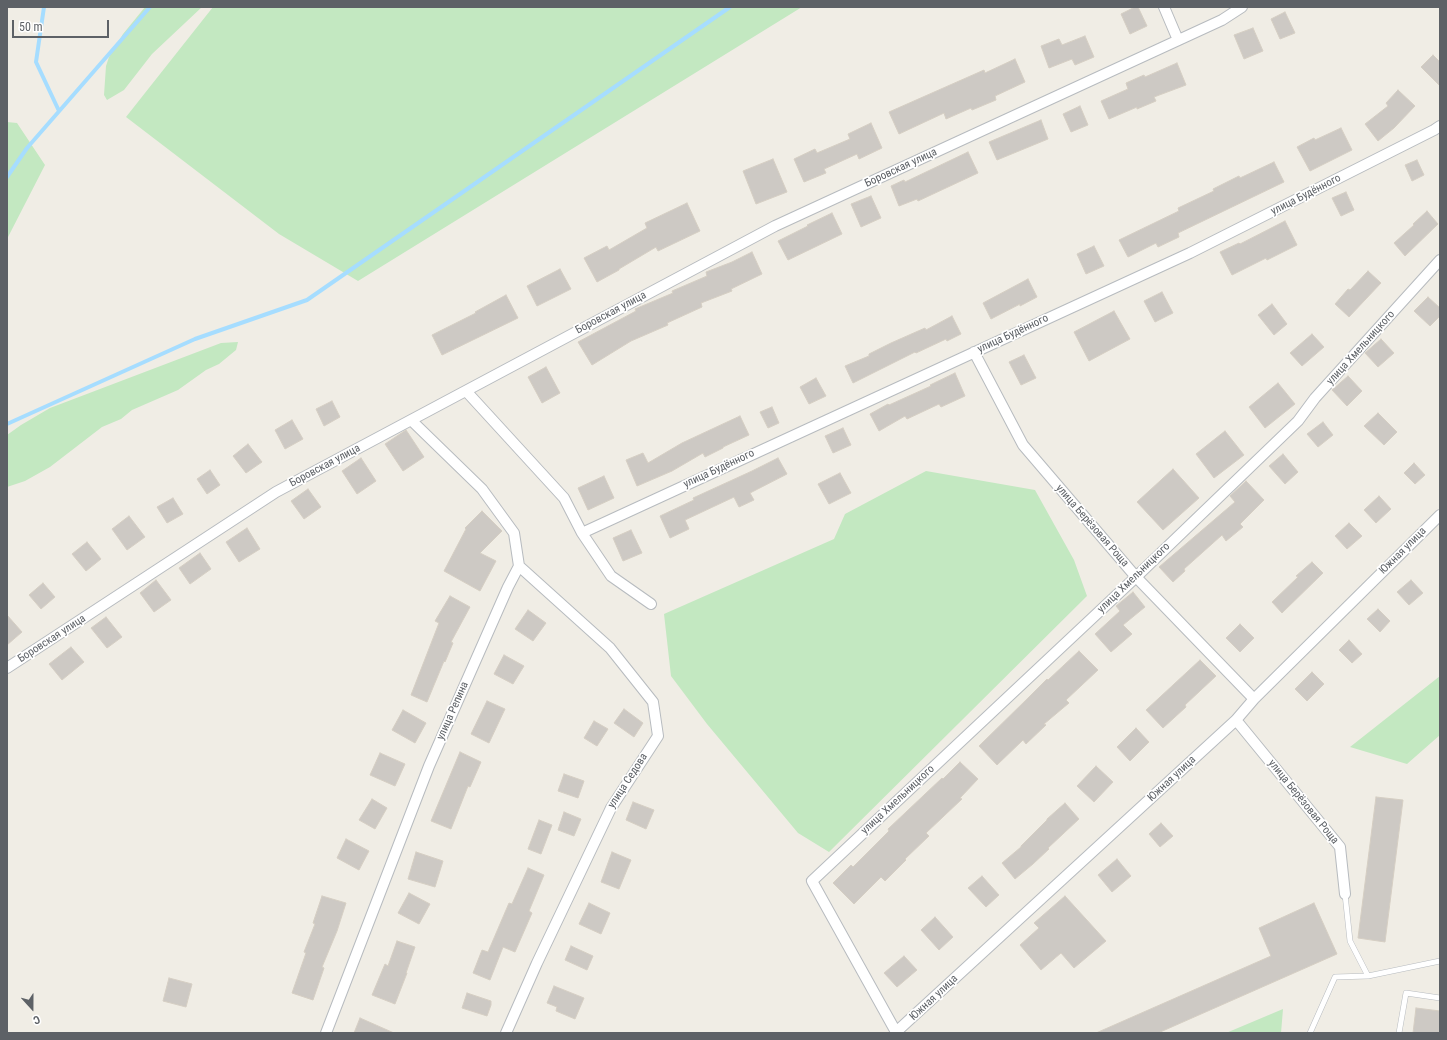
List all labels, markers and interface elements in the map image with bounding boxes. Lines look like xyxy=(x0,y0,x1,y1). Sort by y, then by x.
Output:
scale bar xyxy=(14,12,111,38)
text: 50 m xyxy=(19,20,43,34)
street label: Боровская улица xyxy=(863,146,939,190)
street label: улица Будённого xyxy=(1269,172,1343,218)
street label: Боровская улица xyxy=(573,289,649,337)
street label: улица Хмельницкого xyxy=(1324,308,1398,388)
street label: улица Будённого xyxy=(975,312,1051,356)
street label: Боровская улица xyxy=(287,442,363,490)
street label: улица Будённого xyxy=(681,447,757,491)
street label: улица Берёзовая Роща xyxy=(1053,482,1131,570)
street label: Южная улица xyxy=(1377,525,1429,577)
street label: улица Хмельницкого xyxy=(1095,540,1173,616)
street label: Боровская улица xyxy=(16,612,88,666)
street label: улица Репина xyxy=(434,680,472,742)
street label: улица Седова xyxy=(605,751,651,811)
street label: Южная улица xyxy=(1145,753,1199,805)
street label: улица Берёзовая Роща xyxy=(1265,757,1341,847)
street label: улица Хмельницкого xyxy=(859,763,937,837)
street label: Южная улица xyxy=(907,972,961,1024)
north arrow xyxy=(12,988,52,1028)
text: С xyxy=(31,1012,42,1027)

